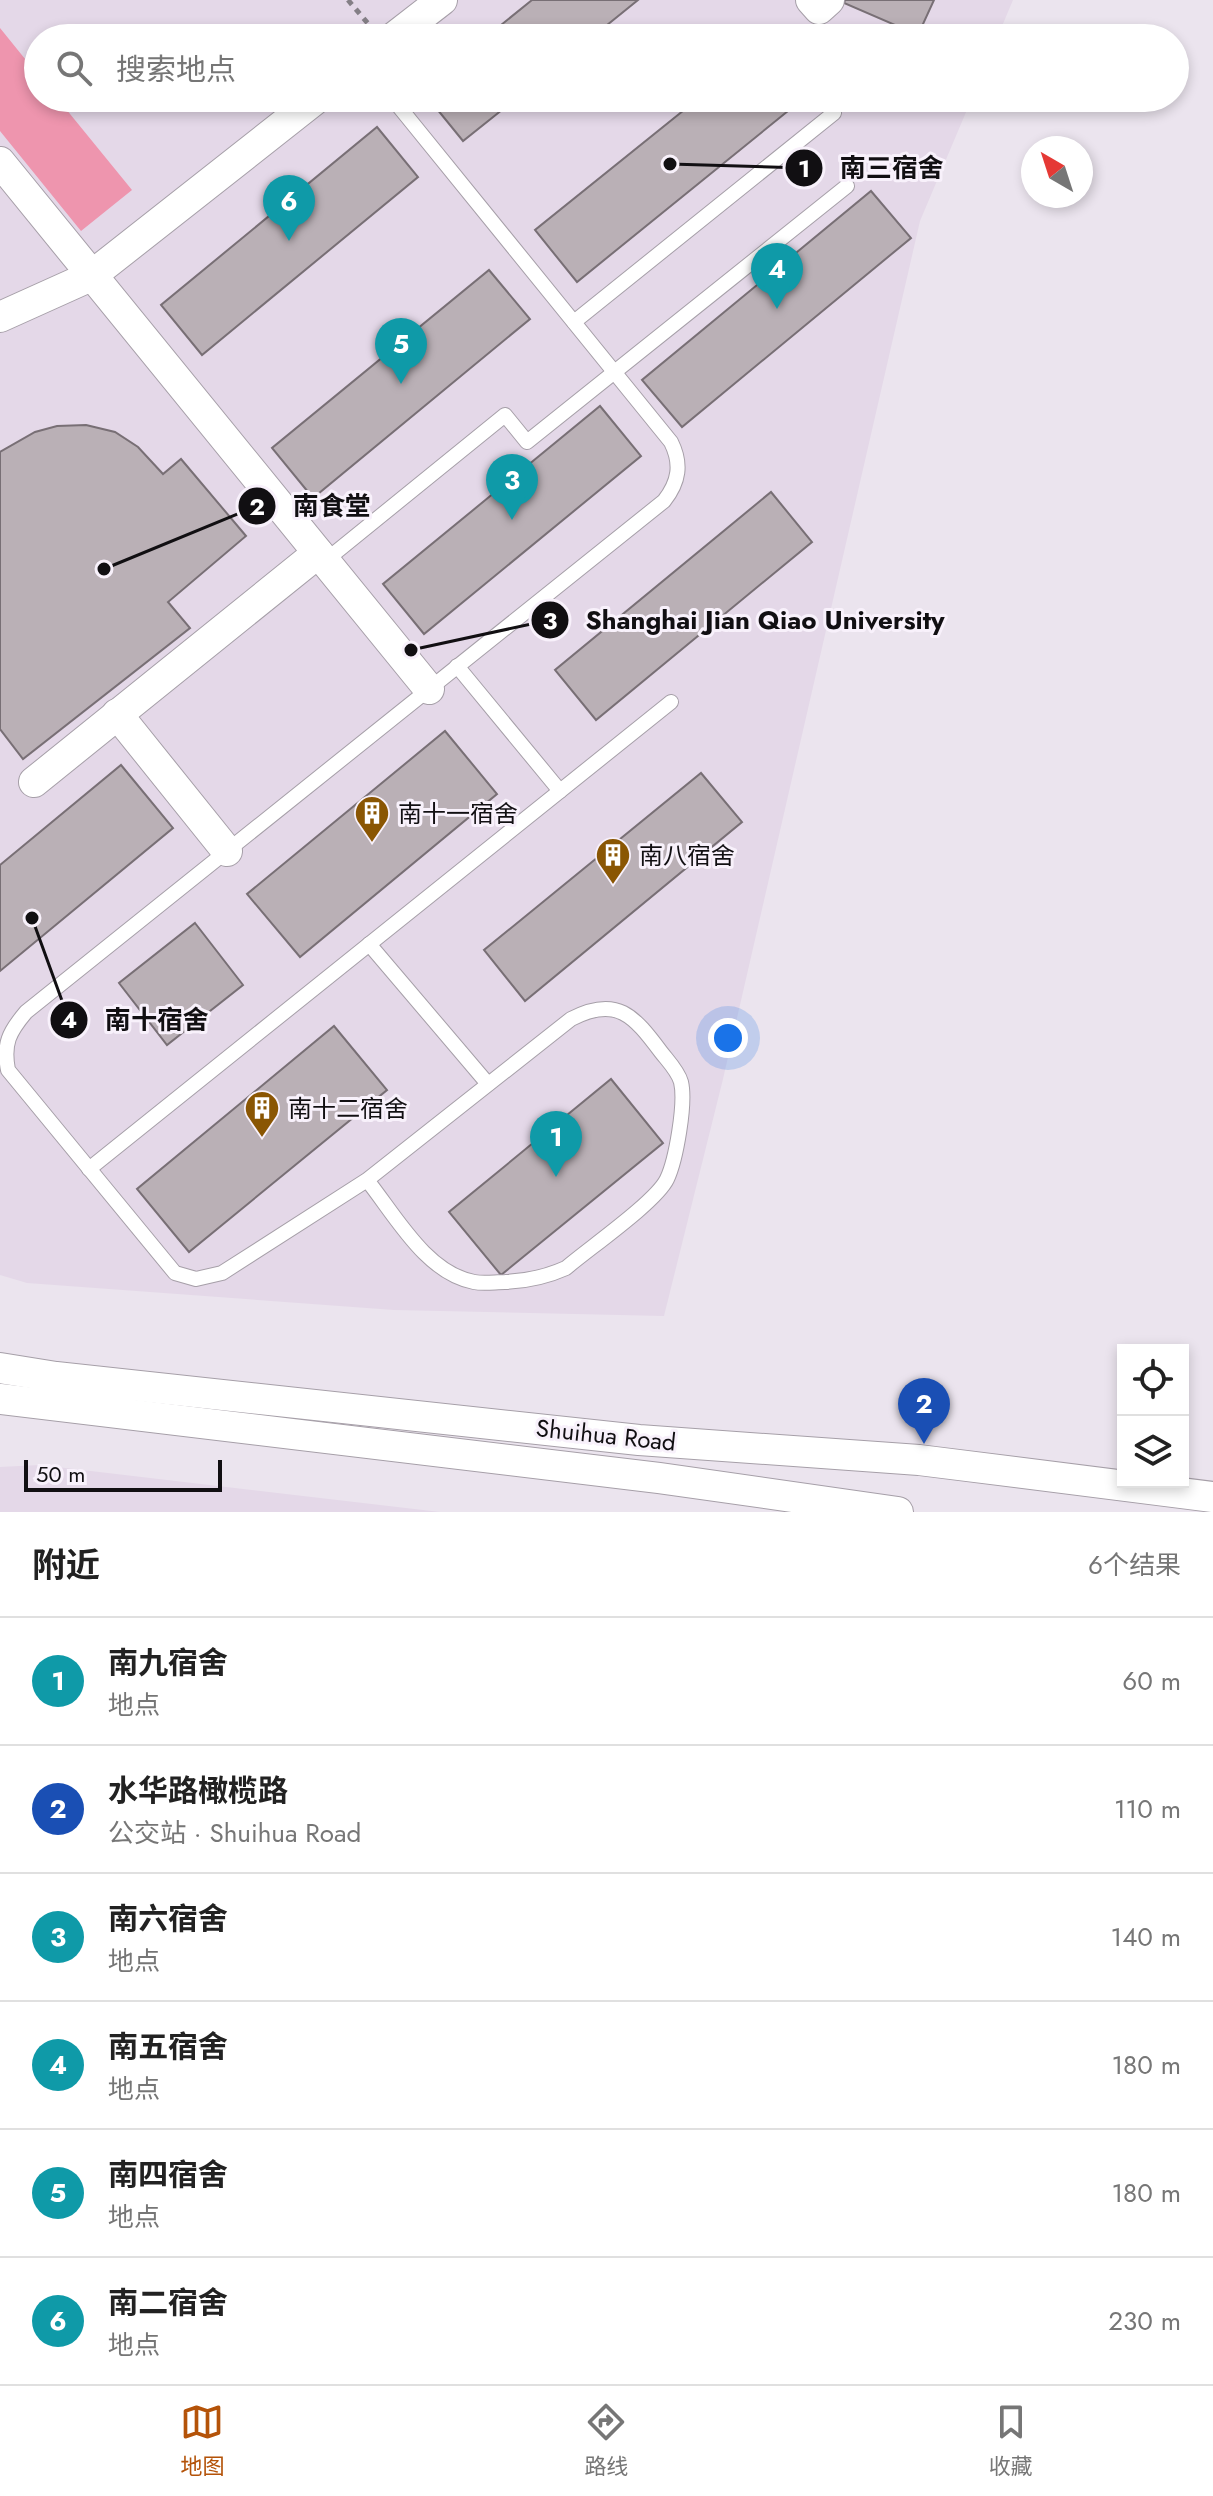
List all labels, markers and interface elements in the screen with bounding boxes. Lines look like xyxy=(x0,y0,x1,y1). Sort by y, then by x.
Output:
search box xyxy=(24,24,1189,112)
icon: search xyxy=(52,46,96,90)
text: 搜索地点 xyxy=(116,48,236,91)
north arrow xyxy=(1021,136,1093,208)
callout: 南三宿舍 xyxy=(784,143,960,193)
text: 南三宿舍 xyxy=(840,149,944,187)
text: 1 xyxy=(798,151,810,186)
pin: 6 xyxy=(263,175,315,241)
pin: 4 xyxy=(751,243,803,309)
pin: 5 xyxy=(375,318,427,384)
pin: 3 xyxy=(486,454,538,520)
callout: 南食堂 xyxy=(237,481,387,531)
text: 南食堂 xyxy=(293,487,371,525)
text: 2 xyxy=(249,489,265,524)
callout: Shanghai Jian Qiao University xyxy=(530,595,961,645)
text: Shanghai Jian Qiao University xyxy=(585,601,945,639)
text: 3 xyxy=(543,603,558,638)
building icon: 南十一宿舍 xyxy=(353,794,391,844)
place label: 南十一宿舍 xyxy=(398,796,518,831)
building icon: 南八宿舍 xyxy=(594,836,632,886)
place label: 南八宿舍 xyxy=(639,838,735,873)
callout: 南十宿舍 xyxy=(49,995,225,1045)
text: 南十宿舍 xyxy=(105,1001,209,1039)
text: 4 xyxy=(61,1002,77,1037)
your location xyxy=(708,1018,748,1058)
building icon: 南十二宿舍 xyxy=(243,1089,281,1139)
place label: 南十二宿舍 xyxy=(288,1091,408,1126)
pin: 1 xyxy=(530,1111,582,1177)
map controls xyxy=(1117,1344,1189,1488)
button: locate xyxy=(1117,1344,1189,1416)
pin: 2 xyxy=(898,1378,950,1444)
street label: Shuihua Road xyxy=(534,1410,678,1460)
button: layers xyxy=(1117,1416,1189,1488)
scale bar xyxy=(24,1456,222,1492)
text: 50 m xyxy=(36,1458,85,1490)
text: 附近 xyxy=(32,1541,100,1590)
text: 6个结果 xyxy=(1088,1546,1181,1584)
text: 南九宿舍 xyxy=(108,1641,228,1684)
text: 1 xyxy=(51,1662,65,1700)
text: 60 m xyxy=(1122,1662,1181,1700)
text: 地点 xyxy=(108,1686,160,1724)
text: 水华路橄榄路 xyxy=(108,1769,288,1812)
text: 2 xyxy=(49,1790,67,1828)
text: 110 m xyxy=(1114,1790,1181,1828)
text: 公交站 · Shuihua Road xyxy=(108,1814,361,1852)
text: 南六宿舍 xyxy=(108,1897,228,1940)
text: 3 xyxy=(50,1918,66,1956)
text: 140 m xyxy=(1110,1918,1181,1956)
text: 地点 xyxy=(108,1942,160,1980)
text: 南五宿舍 xyxy=(108,2025,228,2068)
text: 4 xyxy=(49,2046,67,2084)
text: 180 m xyxy=(1111,2046,1181,2084)
text: 地点 xyxy=(108,2070,160,2108)
text: 南四宿舍 xyxy=(108,2153,228,2196)
text: 5 xyxy=(50,2174,66,2212)
text: 180 m xyxy=(1111,2174,1181,2212)
text: 地点 xyxy=(108,2198,160,2236)
text: 南二宿舍 xyxy=(108,2281,228,2324)
text: 6 xyxy=(49,2302,67,2340)
text: 230 m xyxy=(1108,2302,1181,2340)
text: 地点 xyxy=(108,2326,160,2364)
tab: 地图 xyxy=(180,2400,224,2482)
tab: 路线 xyxy=(584,2400,629,2482)
tab: 收藏 xyxy=(989,2400,1033,2482)

